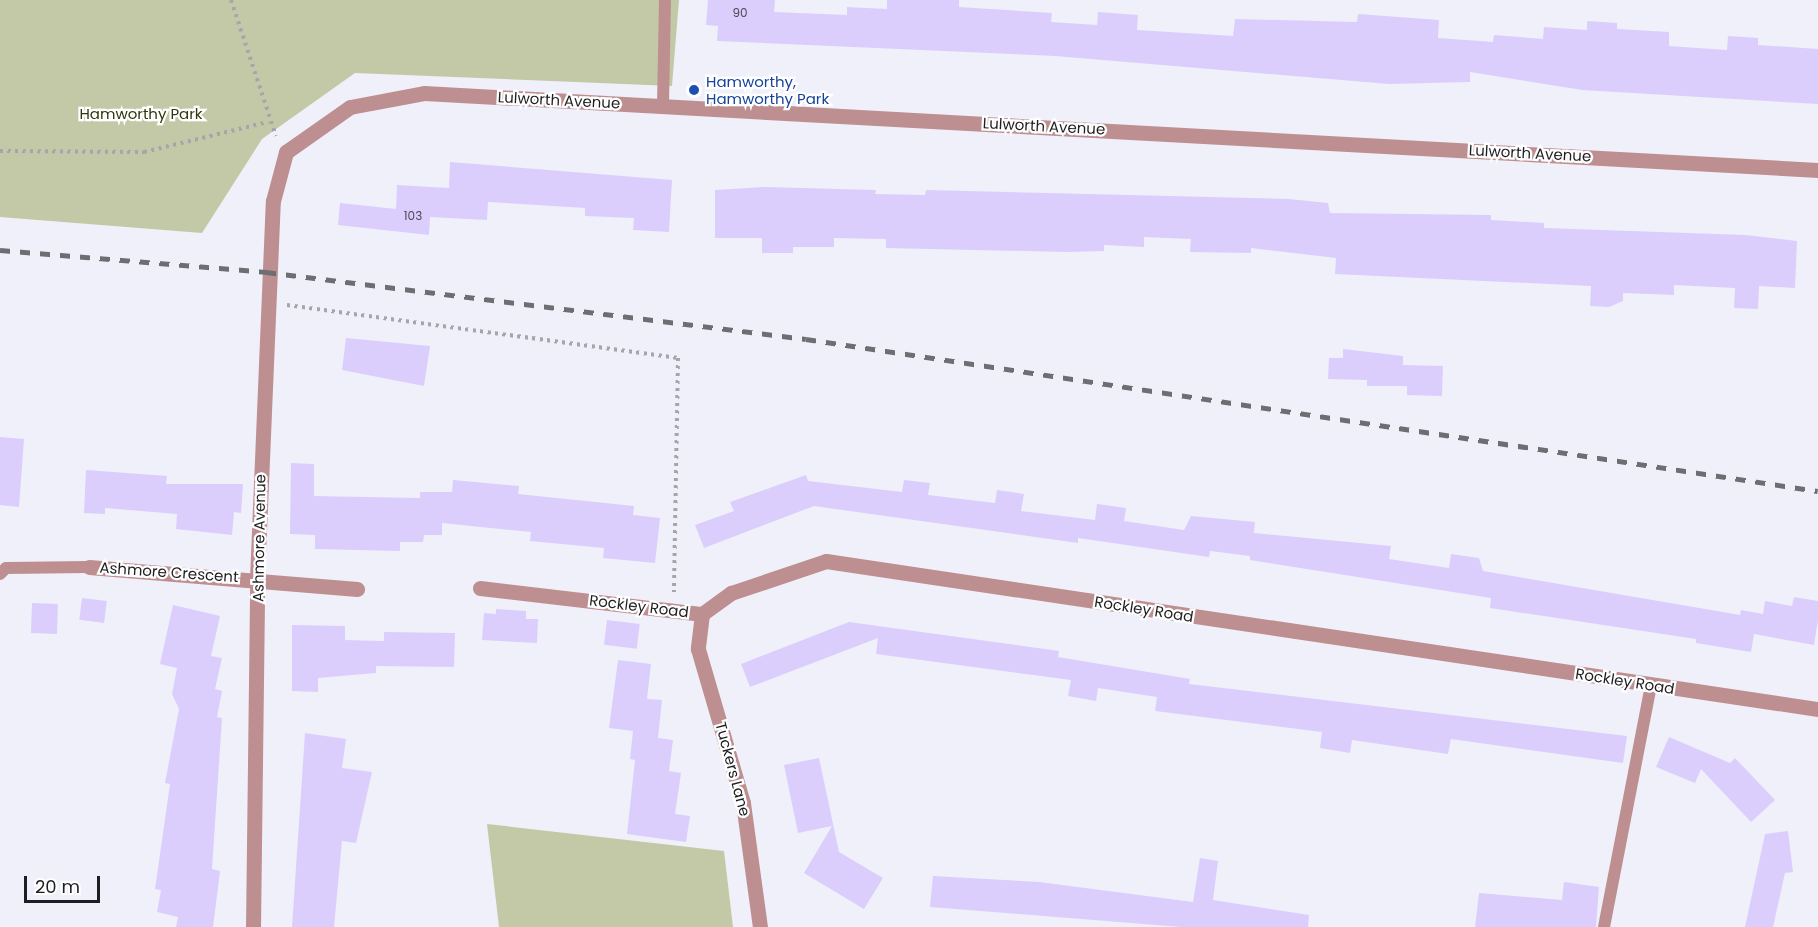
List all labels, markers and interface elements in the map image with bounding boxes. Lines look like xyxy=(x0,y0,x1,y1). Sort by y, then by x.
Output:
house number: 90 xyxy=(732,6,748,20)
place label: Hamworthy, Hamworthy Park xyxy=(706,72,829,107)
marker: Hamworthy, Hamworthy Park xyxy=(687,83,701,97)
street label: Lulworth Avenue xyxy=(497,88,621,112)
park label: Hamworthy Park xyxy=(79,105,203,123)
street label: Lulworth Avenue xyxy=(982,114,1106,138)
street label: Lulworth Avenue xyxy=(1468,141,1592,165)
house number: 103 xyxy=(404,209,422,223)
street label: Ashmore Avenue xyxy=(249,474,269,602)
street label: Ashmore Crescent xyxy=(99,558,239,586)
street label: Rockley Road xyxy=(588,591,690,621)
street label: Rockley Road xyxy=(1093,592,1195,626)
street label: Rockley Road xyxy=(1574,664,1676,698)
street label: Tuckers Lane xyxy=(712,720,754,818)
scale bar xyxy=(27,864,104,902)
text: 20 m xyxy=(35,874,80,899)

